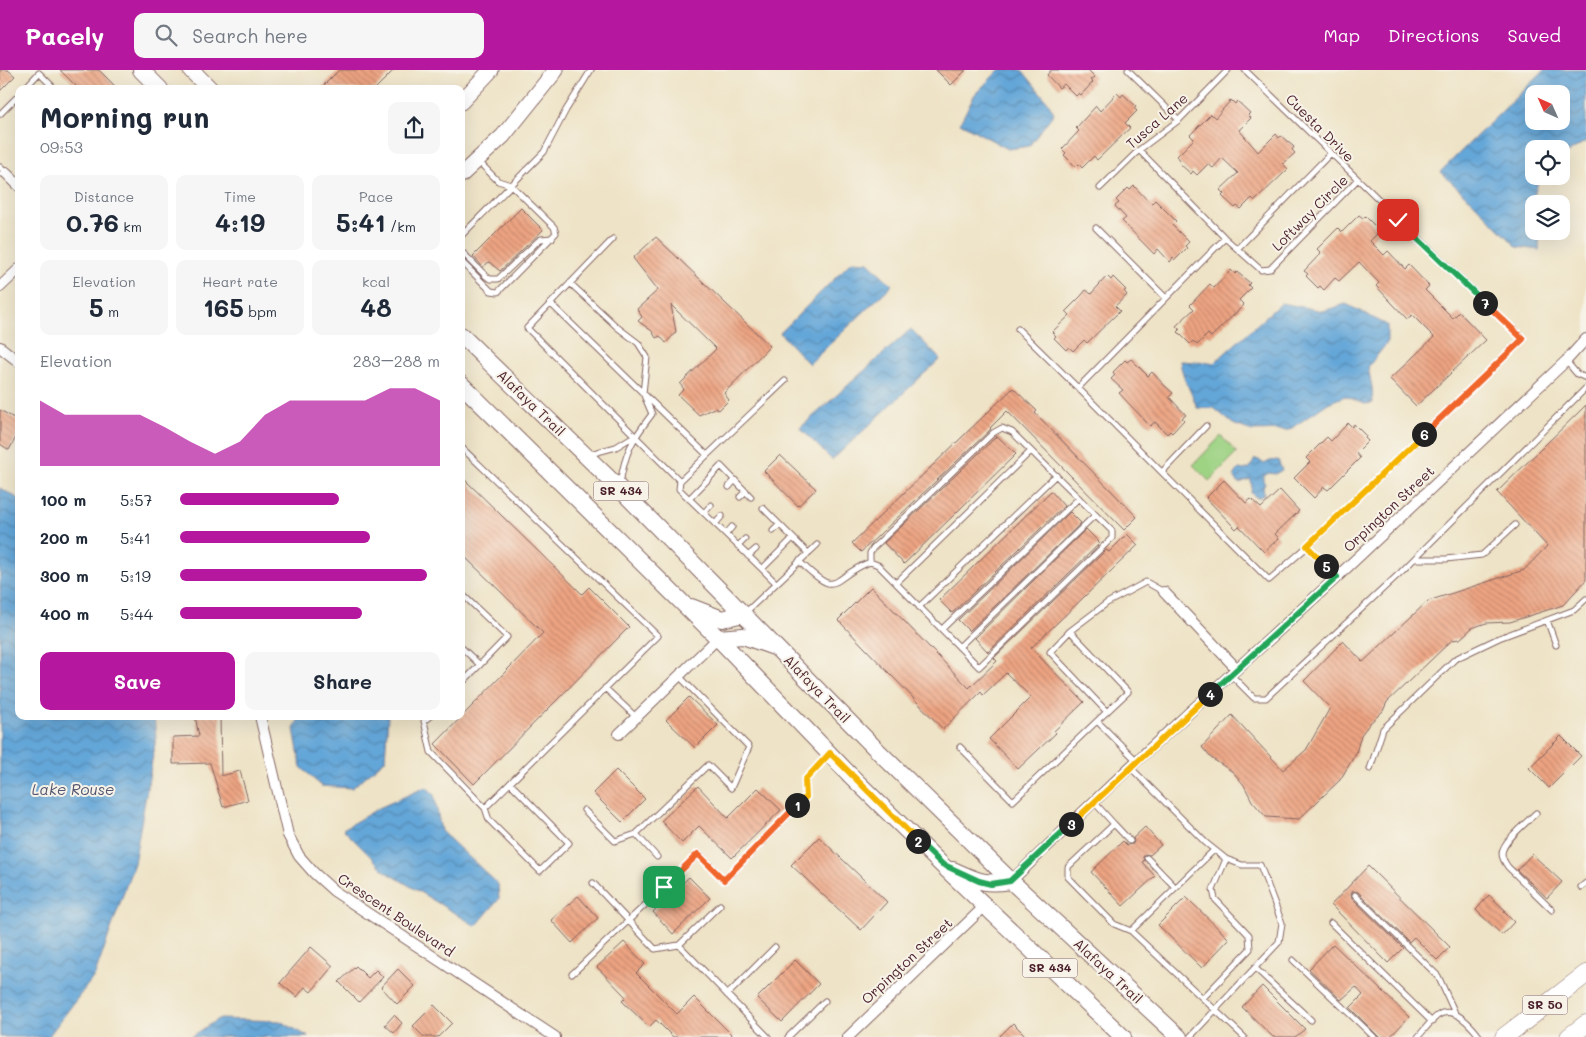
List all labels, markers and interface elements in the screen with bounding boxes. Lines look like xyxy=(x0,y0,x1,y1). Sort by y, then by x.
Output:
search box xyxy=(134,13,484,58)
text: Pacely xyxy=(25,20,104,51)
icon: search xyxy=(152,21,180,49)
text: Search here xyxy=(192,23,308,48)
text: Map xyxy=(1323,23,1360,47)
text: Directions xyxy=(1388,23,1480,47)
text: Saved xyxy=(1508,23,1561,47)
north arrow xyxy=(1525,85,1570,130)
map controls xyxy=(1525,85,1570,240)
street label: Tusca Lane xyxy=(1122,88,1192,153)
street label: Cuesta Drive xyxy=(1282,89,1359,166)
text: Morning run xyxy=(40,99,209,135)
button: share xyxy=(388,102,440,154)
text: 09:53 xyxy=(40,136,83,157)
button: locate xyxy=(1525,140,1570,185)
street label: Loftway Circle xyxy=(1267,170,1352,255)
text: Distance xyxy=(74,187,134,206)
text: Time xyxy=(224,187,256,206)
text: Pace xyxy=(359,187,393,206)
button: layers xyxy=(1525,195,1570,240)
pin xyxy=(1377,199,1419,241)
text: 0.76 xyxy=(66,206,119,238)
text: 4:19 xyxy=(215,206,265,238)
text: 5:41 xyxy=(336,206,386,238)
icon: check xyxy=(1384,206,1412,234)
text: km xyxy=(119,217,142,236)
text: /km xyxy=(386,217,416,236)
text: Elevation xyxy=(73,272,135,291)
text: Heart rate xyxy=(202,272,278,291)
text: kcal xyxy=(362,272,390,291)
pin: 7 xyxy=(1472,290,1498,316)
text: 5 xyxy=(89,291,103,323)
text: 165 xyxy=(203,291,244,323)
text: 48 xyxy=(360,291,392,323)
text: 7 xyxy=(1482,294,1489,313)
text: m xyxy=(103,302,119,321)
text: bpm xyxy=(244,302,277,321)
text: Elevation xyxy=(40,350,112,371)
text: 283–288 m xyxy=(353,350,440,371)
street label: Alafaya Trail xyxy=(493,365,570,440)
pin: 6 xyxy=(1412,422,1436,446)
text: 6 xyxy=(1420,425,1429,444)
street label: Orpington Street xyxy=(1339,461,1438,556)
road number: SR 434 xyxy=(594,482,648,501)
text: 100 m xyxy=(40,489,86,510)
text: 5:57 xyxy=(120,489,153,510)
text: 200 m xyxy=(40,527,88,548)
text: 5:41 xyxy=(120,527,151,548)
pin: 5 xyxy=(1314,554,1338,578)
text: 5 xyxy=(1322,557,1331,576)
text: 300 m xyxy=(40,565,89,586)
text: 5:19 xyxy=(120,565,151,586)
text: 400 m xyxy=(40,603,89,624)
text: 5:44 xyxy=(120,603,153,624)
street label: Alafaya Trail xyxy=(780,650,855,727)
button: Save xyxy=(40,652,235,710)
button: Share xyxy=(245,652,440,710)
pin: 4 xyxy=(1198,682,1222,706)
text: 4 xyxy=(1206,685,1215,704)
water label: Lake Rouse xyxy=(32,779,114,799)
pin: 1 xyxy=(784,792,810,818)
text: 1 xyxy=(794,796,801,815)
pin: 3 xyxy=(1058,812,1084,836)
text: 3 xyxy=(1067,815,1076,834)
pin: 2 xyxy=(906,828,930,854)
text: 2 xyxy=(915,832,922,851)
pin xyxy=(643,866,685,908)
street label: Crescent Boulevard xyxy=(334,869,458,961)
icon: arrive xyxy=(650,873,678,901)
street label: Orpington Street xyxy=(857,913,956,1008)
street label: Alafaya Trail xyxy=(1070,934,1147,1008)
road number: SR 434 xyxy=(1022,958,1078,978)
road number: SR 50 xyxy=(1522,996,1568,1014)

